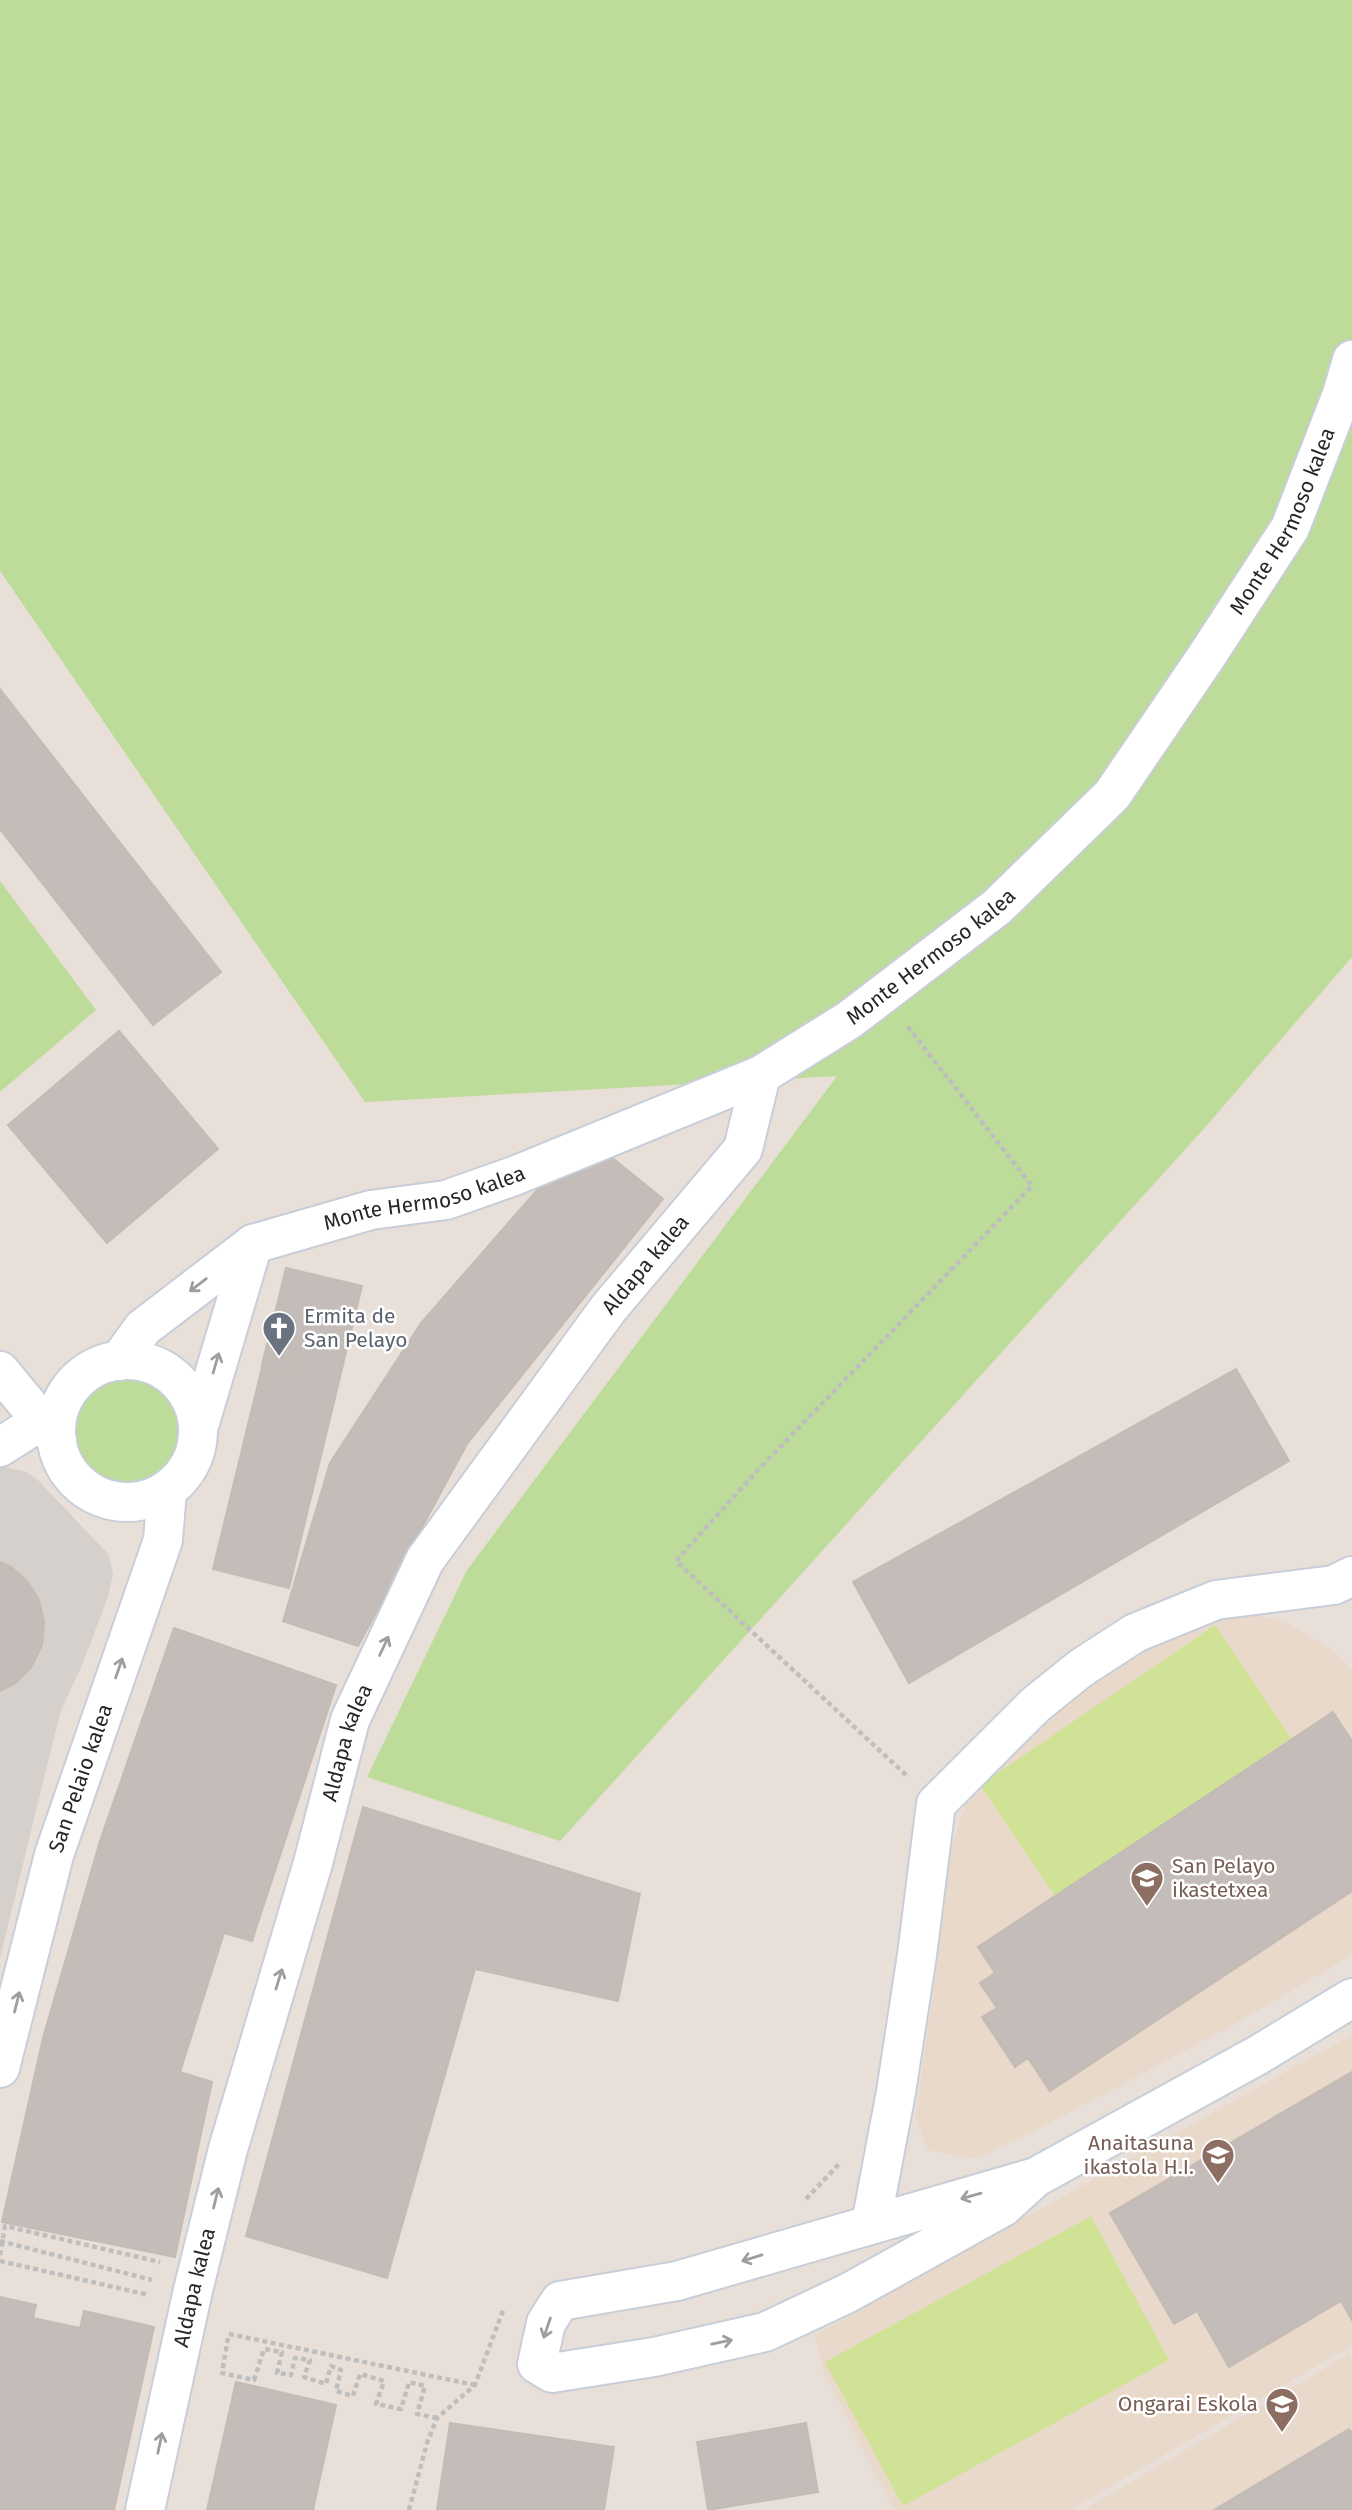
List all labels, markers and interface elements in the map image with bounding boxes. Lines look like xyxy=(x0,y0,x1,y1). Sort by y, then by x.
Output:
street label: Monte Hermoso kalea xyxy=(1224,424,1341,620)
street label: Monte Hermoso kalea xyxy=(841,883,1021,1030)
street label: Monte Hermoso kalea xyxy=(321,1160,529,1236)
street label: Aldapa kalea xyxy=(596,1210,695,1319)
one-way arrow xyxy=(189,1277,207,1292)
place label: Ermita de San Pelayo xyxy=(304,1303,407,1353)
church icon: Ermita de San Pelayo xyxy=(260,1309,298,1358)
one-way arrow xyxy=(211,1352,224,1374)
one-way arrow xyxy=(378,1636,392,1657)
one-way arrow xyxy=(114,1657,126,1679)
street label: Aldapa kalea xyxy=(317,1680,378,1804)
street label: San Pelaio kalea xyxy=(43,1700,118,1856)
place label: San Pelayo ikastetxea xyxy=(1172,1853,1275,1903)
school or university icon: San Pelayo ikastetxea xyxy=(1128,1859,1166,1908)
one-way arrow xyxy=(273,1968,286,1990)
one-way arrow xyxy=(11,1991,24,2014)
place label: Anaitasuna ikastola H.I. xyxy=(1083,2130,1194,2180)
school or university icon: Anaitasuna ikastola H.I. xyxy=(1199,2136,1237,2185)
one-way arrow xyxy=(210,2187,223,2210)
one-way arrow xyxy=(960,2190,982,2203)
street label: Aldapa kalea xyxy=(168,2225,221,2350)
one-way arrow xyxy=(741,2253,763,2266)
one-way arrow xyxy=(540,2316,552,2338)
one-way arrow xyxy=(710,2334,733,2348)
school or university icon: Ongarai Eskola xyxy=(1263,2385,1301,2434)
place label: Ongarai Eskola xyxy=(1118,2391,1258,2417)
one-way arrow xyxy=(154,2432,167,2455)

